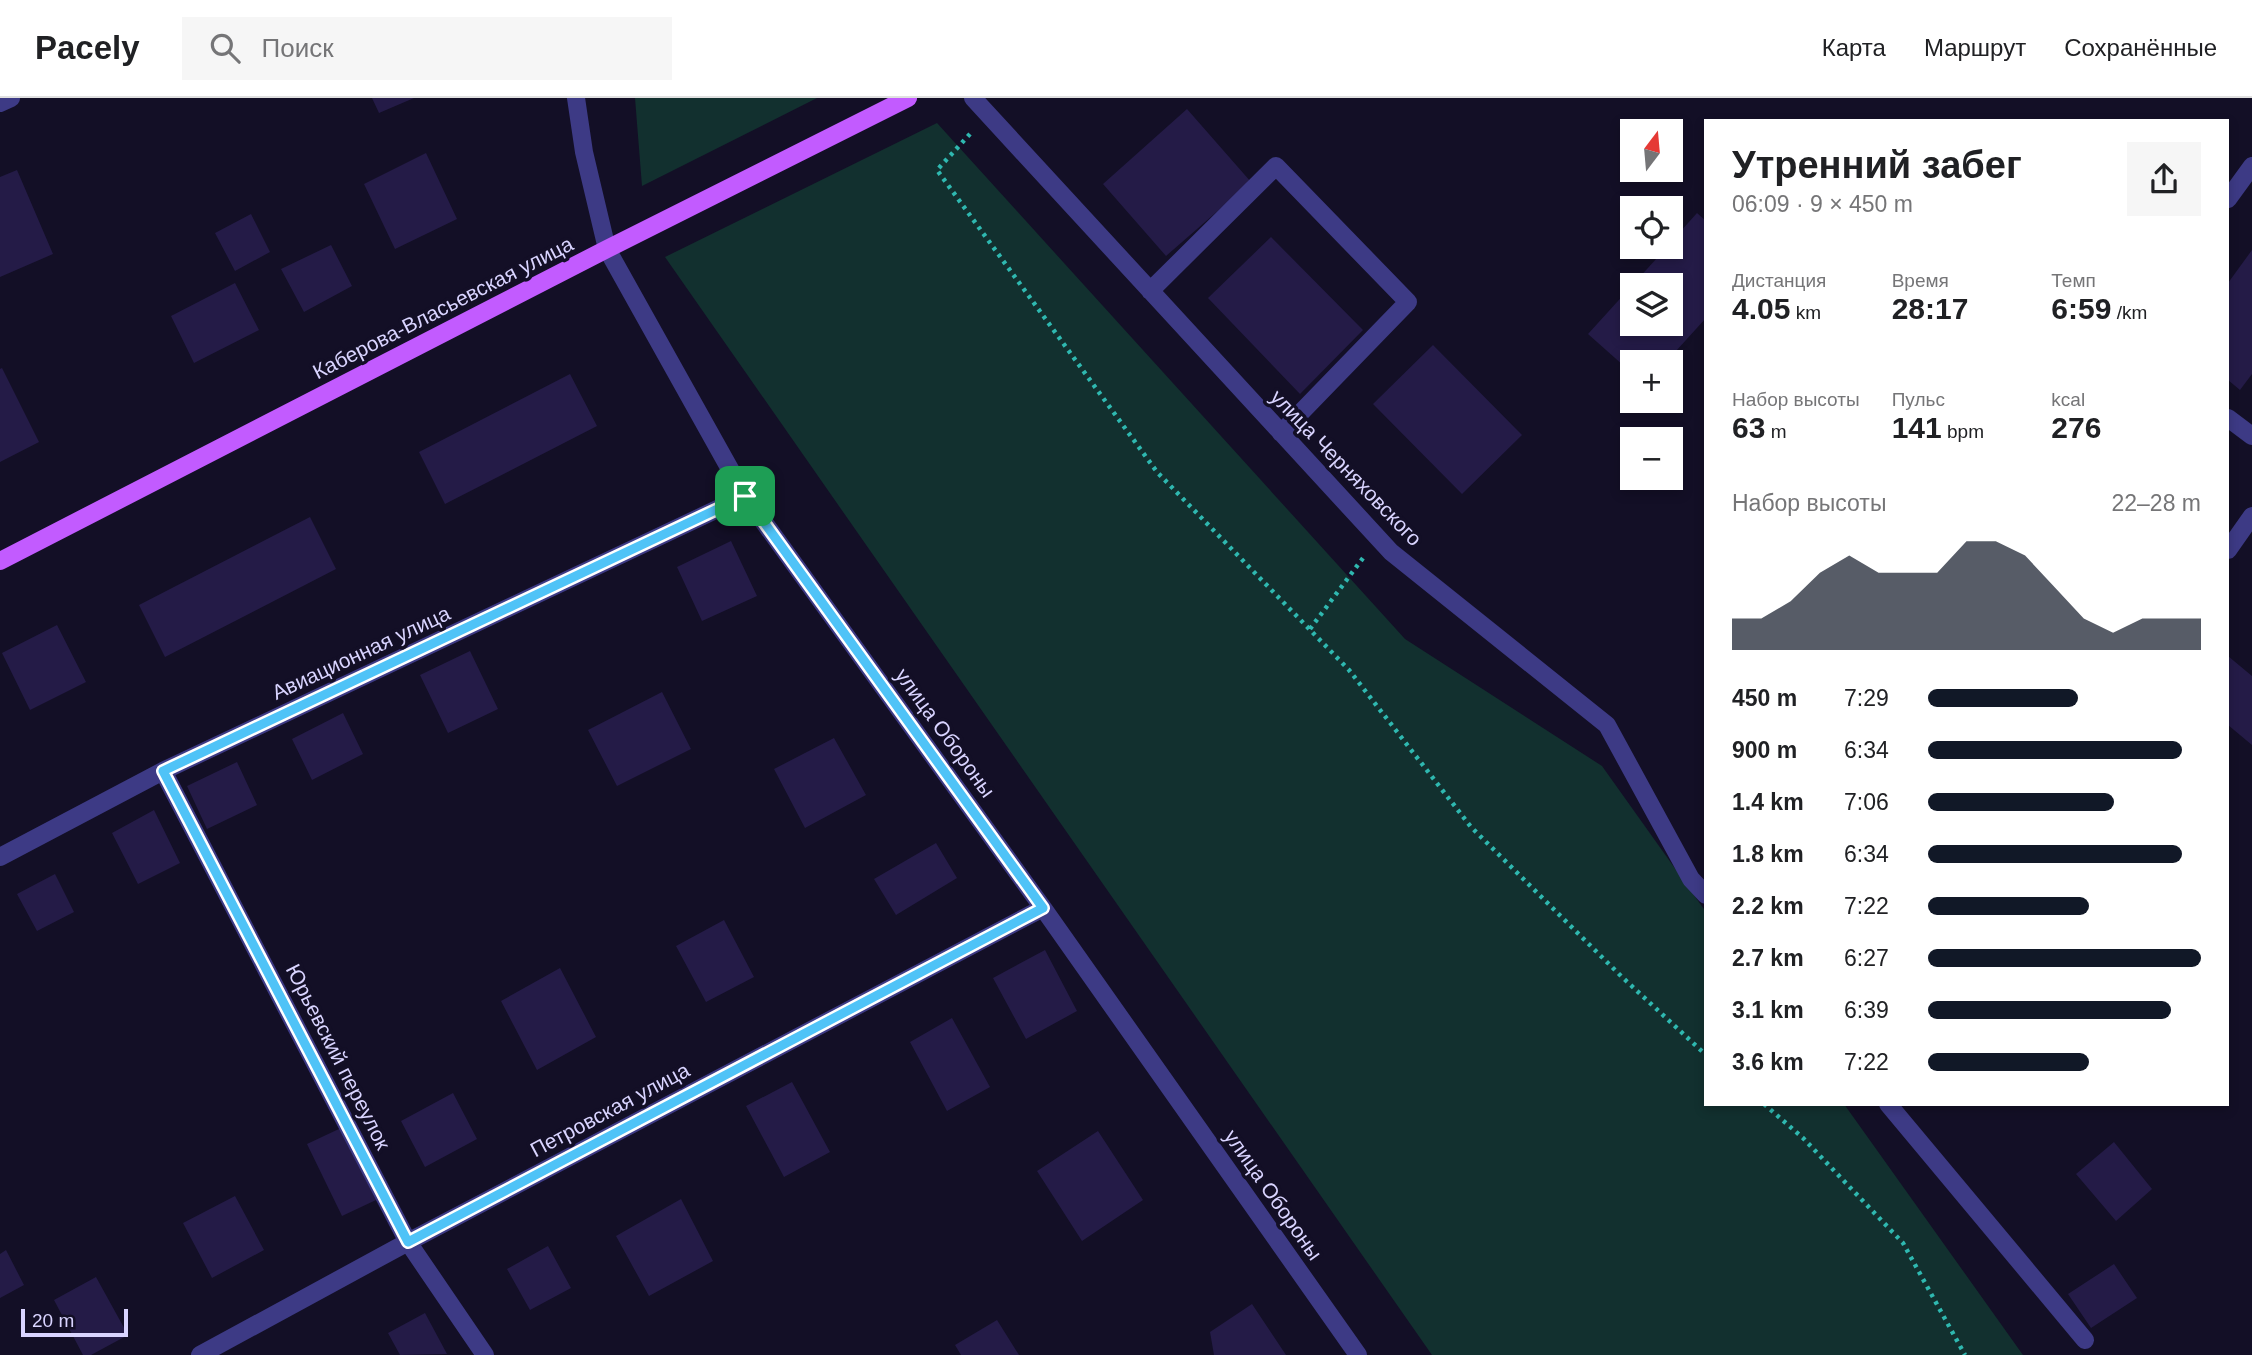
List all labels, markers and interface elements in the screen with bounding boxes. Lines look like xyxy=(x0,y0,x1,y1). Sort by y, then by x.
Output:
search box xyxy=(182,17,672,80)
text: Pacely xyxy=(35,29,140,66)
icon: search xyxy=(206,29,244,67)
text: Поиск xyxy=(262,33,334,63)
text: Карта xyxy=(1822,34,1886,61)
text: Маршрут xyxy=(1924,34,2026,61)
text: Сохранённые xyxy=(2064,34,2217,61)
north arrow xyxy=(1620,119,1684,182)
map controls xyxy=(1620,119,1683,490)
button: share xyxy=(2127,142,2201,216)
text: Утренний забег xyxy=(1732,144,2022,186)
text: 06:09 · 9 × 450 m xyxy=(1732,191,1913,217)
button: locate xyxy=(1620,196,1683,259)
street label: Каберова-Власьевская улица xyxy=(309,232,577,383)
text: Дистанция xyxy=(1732,270,1826,291)
text: Время xyxy=(1892,270,1949,291)
text: Темп xyxy=(2051,270,2096,291)
button: layers xyxy=(1620,273,1683,336)
text: 4.05 xyxy=(1732,292,1790,325)
text: 28:17 xyxy=(1892,292,1968,325)
text: 6:59 xyxy=(2051,292,2111,325)
text: km xyxy=(1790,302,1821,323)
text: /km xyxy=(2111,302,2147,323)
button: + xyxy=(1620,350,1683,413)
street label: улица Черняховского xyxy=(1266,385,1427,550)
text: Набор высоты xyxy=(1732,389,1860,410)
text: Пульс xyxy=(1892,389,1945,410)
text: kcal xyxy=(2051,389,2085,410)
text: 63 xyxy=(1732,411,1765,444)
text: 141 xyxy=(1892,411,1942,444)
text: 276 xyxy=(2051,411,2101,444)
text: m xyxy=(1765,421,1786,442)
text: bpm xyxy=(1942,421,1984,442)
button: − xyxy=(1620,427,1683,490)
pin xyxy=(715,466,775,526)
icon: arrive xyxy=(726,477,764,515)
text: Набор высоты xyxy=(1732,490,1886,516)
text: 22–28 m xyxy=(2111,490,2201,516)
street label: Авиационная улица xyxy=(268,601,454,704)
street label: улица Обороны xyxy=(891,664,1000,802)
text: 450 m xyxy=(1732,685,1797,711)
text: 7:29 xyxy=(1844,685,1889,711)
text: 900 m xyxy=(1732,737,1797,763)
text: 6:34 xyxy=(1844,737,1889,763)
text: 1.4 km xyxy=(1732,789,1804,815)
text: 7:06 xyxy=(1844,789,1889,815)
text: 1.8 km xyxy=(1732,841,1804,867)
text: 6:34 xyxy=(1844,841,1889,867)
text: 2.2 km xyxy=(1732,893,1804,919)
text: 7:22 xyxy=(1844,893,1889,919)
text: 2.7 km xyxy=(1732,945,1804,971)
text: 6:27 xyxy=(1844,945,1889,971)
street label: Юрьевский переулок xyxy=(282,960,396,1154)
text: 3.1 km xyxy=(1732,997,1804,1023)
text: 6:39 xyxy=(1844,997,1889,1023)
text: 3.6 km xyxy=(1732,1049,1804,1075)
text: 7:22 xyxy=(1844,1049,1889,1075)
street label: Петровская улица xyxy=(526,1058,693,1161)
street label: улица Обороны xyxy=(1220,1125,1327,1264)
scale bar xyxy=(21,1306,128,1338)
text: 20 m xyxy=(32,1310,74,1331)

